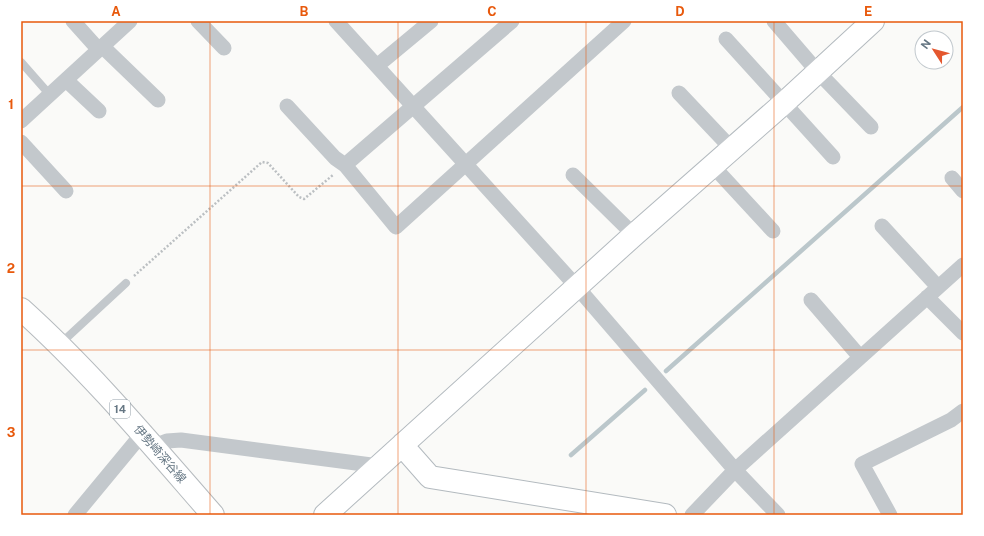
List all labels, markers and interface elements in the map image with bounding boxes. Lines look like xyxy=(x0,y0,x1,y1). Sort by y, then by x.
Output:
text: A xyxy=(111,4,121,19)
text: B xyxy=(300,4,309,19)
text: C xyxy=(487,4,497,19)
text: D xyxy=(675,4,685,19)
text: E xyxy=(864,4,872,19)
north arrow xyxy=(914,30,954,70)
text: N xyxy=(919,37,933,51)
text: 1 xyxy=(8,97,14,112)
text: 2 xyxy=(7,261,15,276)
road number: 14 xyxy=(110,400,130,418)
street label: 伊勢崎深谷線 xyxy=(131,422,189,486)
text: 3 xyxy=(7,425,16,440)

